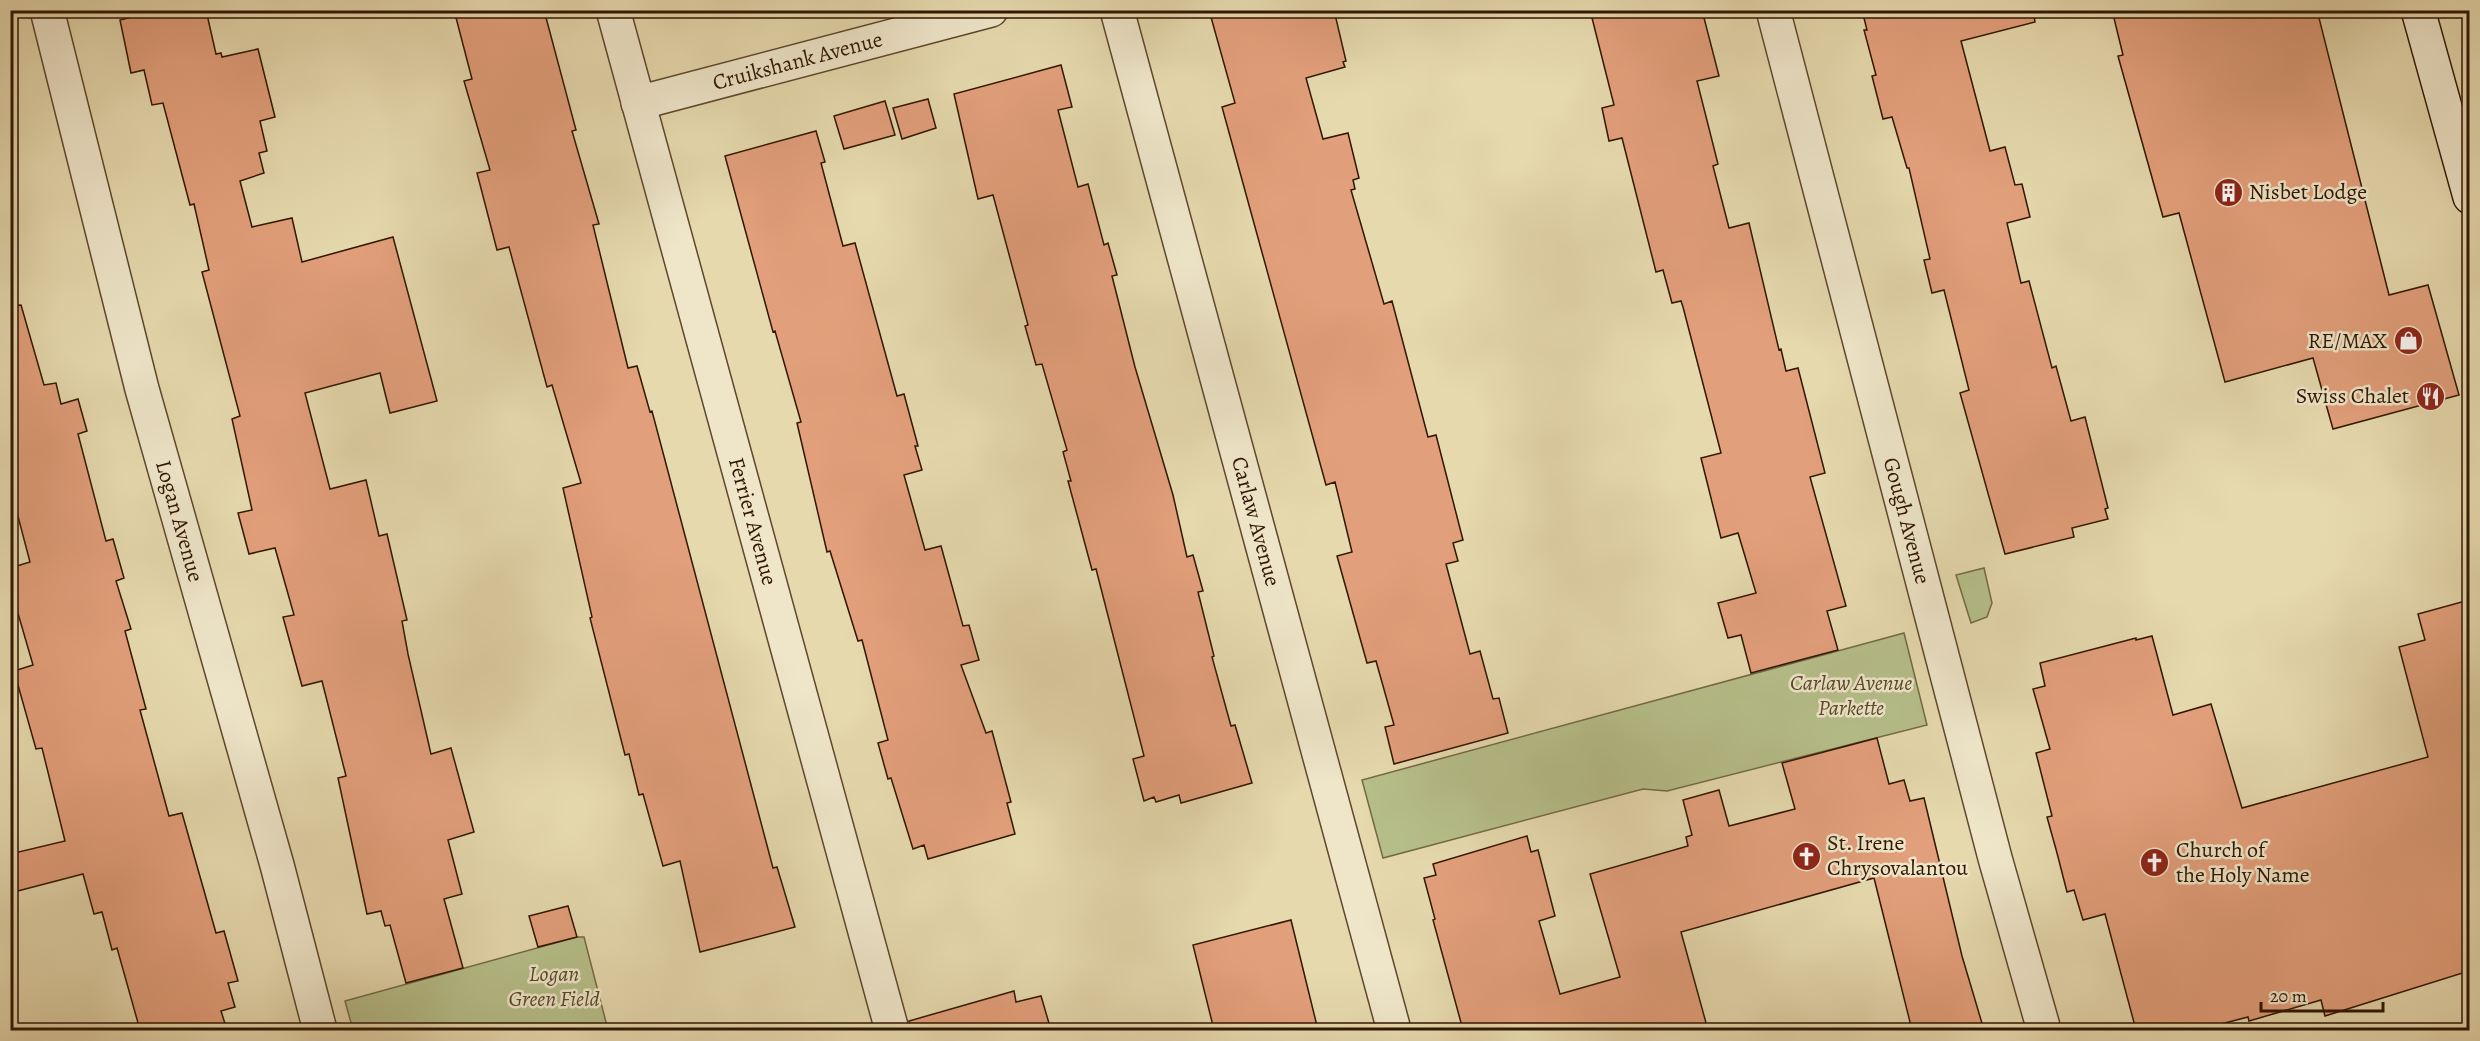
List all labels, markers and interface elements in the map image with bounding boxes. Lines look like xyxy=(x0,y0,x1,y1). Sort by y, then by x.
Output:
street label: Cruikshank Avenue xyxy=(709,24,886,98)
building icon: Nisbet Lodge xyxy=(2212,176,2244,208)
place label: Nisbet Lodge xyxy=(2249,177,2367,207)
shop icon: RE/MAX xyxy=(2392,325,2424,357)
place label: RE/MAX xyxy=(2308,326,2388,356)
restaurant icon: Swiss Chalet xyxy=(2414,380,2446,412)
place label: Swiss Chalet xyxy=(2296,381,2409,411)
street label: Carlaw Avenue xyxy=(1224,453,1288,590)
street label: Ferrier Avenue xyxy=(721,454,785,589)
street label: Gough Avenue xyxy=(1876,454,1938,587)
street label: Logan Avenue xyxy=(148,457,211,585)
park label: Carlaw Avenue Parkette xyxy=(1790,668,1912,723)
place label: St. Irene Chrysovalantou xyxy=(1827,828,1968,883)
place label: Church of the Holy Name xyxy=(2176,835,2310,890)
church icon: St. Irene Chrysovalantou xyxy=(1790,840,1822,872)
church icon: Church of the Holy Name xyxy=(2139,847,2171,879)
park label: Logan Green Field xyxy=(508,959,600,1014)
scale bar xyxy=(2261,975,2382,1013)
text: 20 m xyxy=(2270,984,2307,1008)

